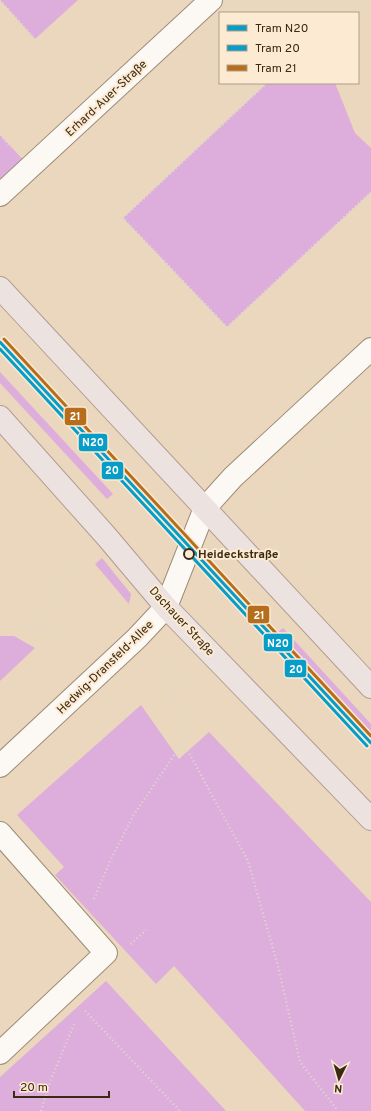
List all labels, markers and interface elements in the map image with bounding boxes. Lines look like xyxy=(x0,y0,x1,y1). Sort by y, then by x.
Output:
legend xyxy=(219,12,359,84)
text: Tram N20 xyxy=(255,21,308,37)
text: Tram 20 xyxy=(255,41,300,57)
street label: Erhard-Auer-Straße xyxy=(62,57,151,141)
text: Tram 21 xyxy=(255,61,297,77)
line badge: 21 xyxy=(64,407,87,426)
text: 21 xyxy=(69,410,81,424)
line badge: N20 xyxy=(78,433,108,452)
text: N20 xyxy=(82,436,104,450)
line badge: 20 xyxy=(101,461,124,480)
text: 20 xyxy=(105,464,119,478)
place label: Heideckstraße xyxy=(198,547,279,563)
marker: Heideckstraße xyxy=(183,548,195,560)
street label: Dachauer Straße xyxy=(145,584,218,660)
line badge: 21 xyxy=(247,605,270,624)
text: 21 xyxy=(253,609,265,623)
street label: Hedwig-Dransfeld-Allee xyxy=(54,617,157,718)
line badge: N20 xyxy=(263,633,293,652)
text: N20 xyxy=(267,637,289,651)
line badge: 20 xyxy=(284,659,307,678)
text: 20 xyxy=(289,663,303,677)
north arrow xyxy=(319,1059,359,1099)
scale bar xyxy=(14,1073,109,1099)
text: 20 m xyxy=(20,1080,48,1096)
text: N xyxy=(334,1081,343,1095)

